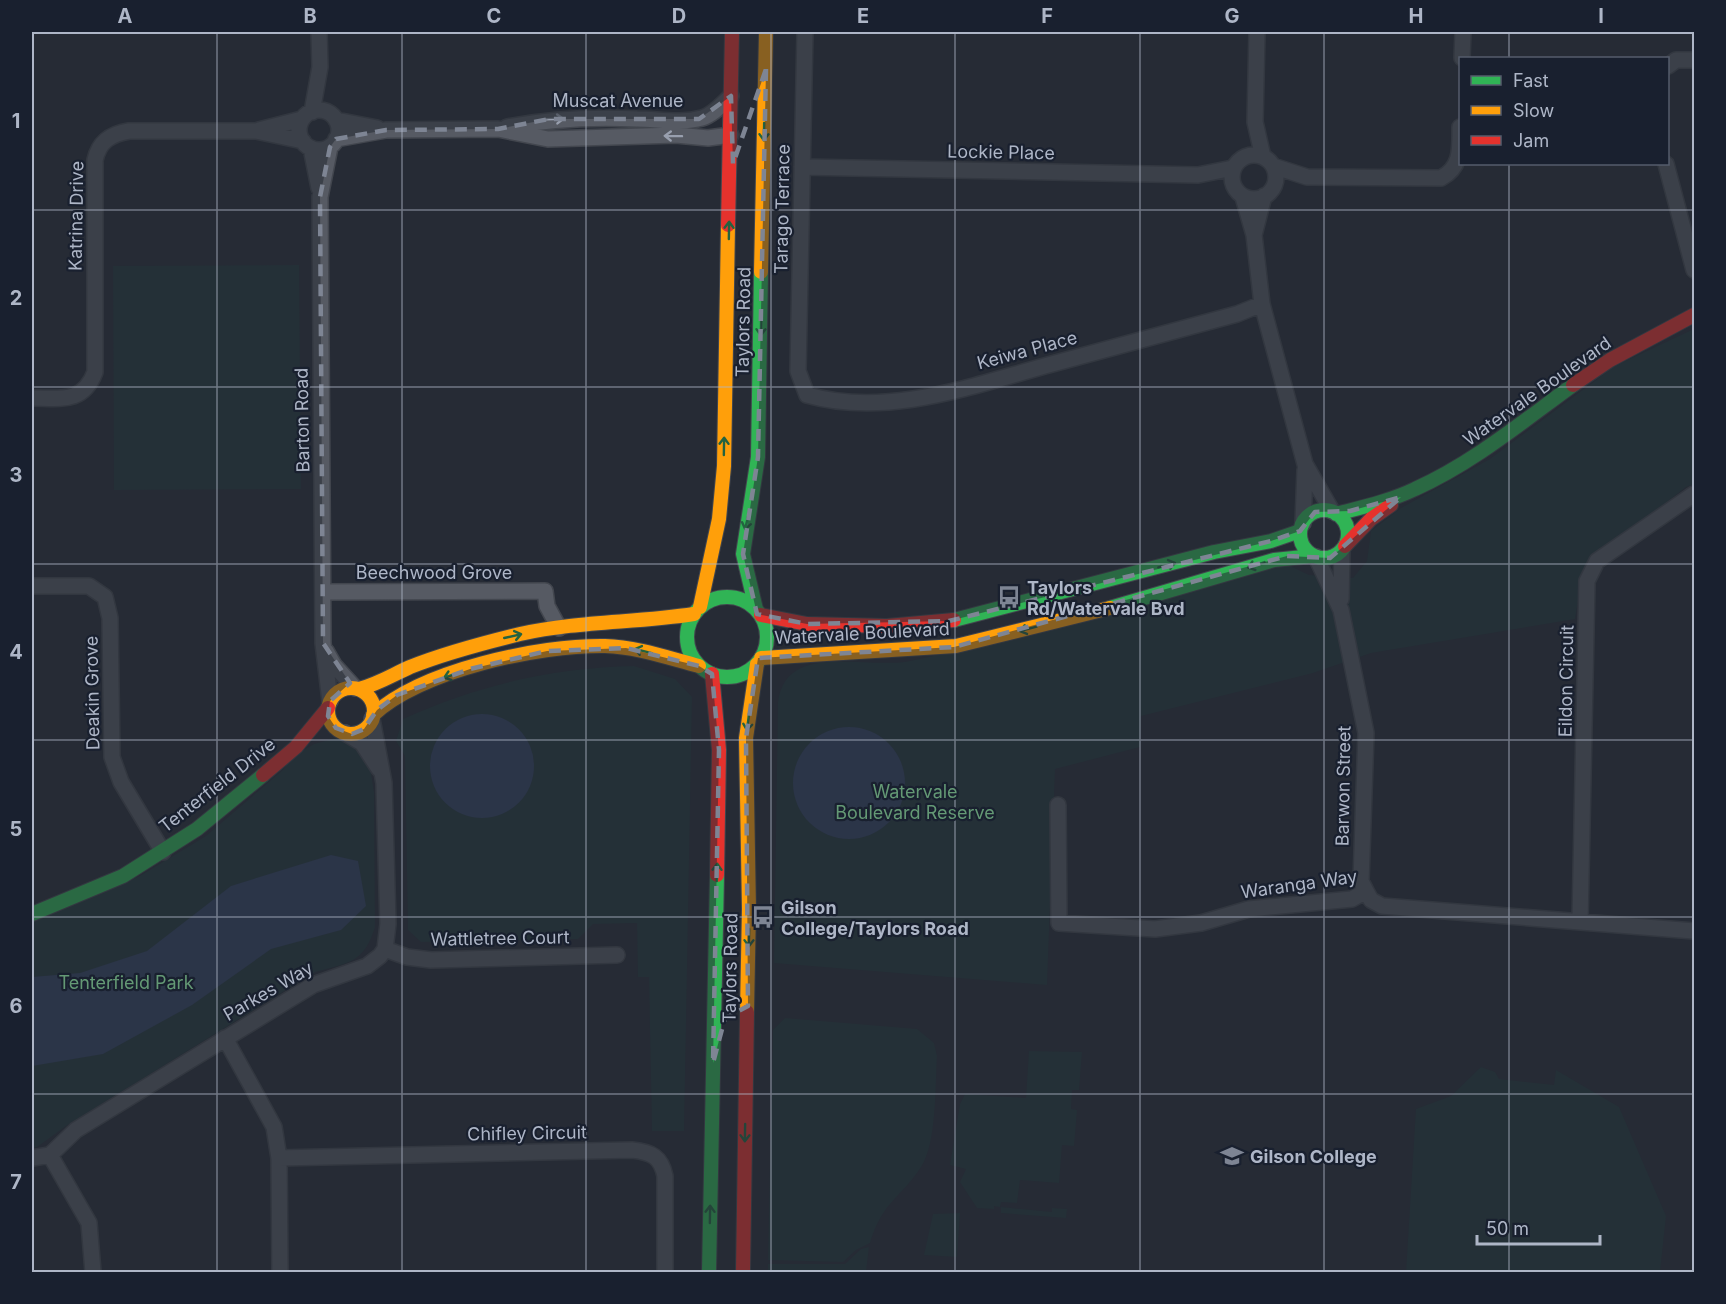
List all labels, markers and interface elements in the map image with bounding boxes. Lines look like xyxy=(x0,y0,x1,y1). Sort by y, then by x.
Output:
text: A xyxy=(118,4,133,28)
text: B xyxy=(303,4,317,28)
text: C xyxy=(487,4,501,28)
text: D xyxy=(672,4,686,28)
text: E xyxy=(857,4,869,28)
text: F xyxy=(1041,4,1053,28)
text: G xyxy=(1224,4,1240,28)
text: H xyxy=(1409,4,1423,28)
text: I xyxy=(1598,4,1604,28)
legend xyxy=(1459,57,1669,165)
text: Fast xyxy=(1513,70,1549,91)
street label: Muscat Avenue xyxy=(552,90,684,111)
text: Slow xyxy=(1513,100,1554,121)
text: 1 xyxy=(12,109,20,133)
one-way arrow xyxy=(545,114,565,125)
one-way arrow xyxy=(759,121,770,141)
one-way arrow xyxy=(664,130,684,141)
text: Jam xyxy=(1513,130,1549,151)
street label: Lockie Place xyxy=(947,141,1055,163)
street label: Tarago Terrace xyxy=(770,144,794,274)
street label: Katrina Drive xyxy=(65,161,87,271)
one-way arrow xyxy=(723,221,735,240)
street label: Taylors Road xyxy=(732,267,754,377)
text: 2 xyxy=(10,286,22,310)
one-way arrow xyxy=(755,316,766,336)
street label: Keiwa Place xyxy=(975,327,1079,373)
street label: Watervale Boulevard xyxy=(1459,332,1615,450)
street label: Barton Road xyxy=(291,368,313,472)
one-way arrow xyxy=(718,436,730,456)
text: 3 xyxy=(10,463,22,487)
one-way arrow xyxy=(741,511,753,530)
one-way arrow xyxy=(1157,558,1176,570)
one-way arrow xyxy=(1247,560,1266,571)
street label: Beechwood Grove xyxy=(356,562,512,583)
place label: Taylors Rd/Watervale Bvd xyxy=(1027,577,1185,619)
bus stop icon: Taylors Rd/Watervale Bvd xyxy=(996,584,1022,610)
street label: Watervale Boulevard xyxy=(774,618,950,648)
one-way arrow xyxy=(1018,624,1037,635)
street label: Eildon Circuit xyxy=(1555,625,1577,737)
one-way arrow xyxy=(503,630,522,642)
street label: Deakin Grove xyxy=(81,636,103,750)
text: 4 xyxy=(9,640,23,664)
one-way arrow xyxy=(633,645,652,657)
one-way arrow xyxy=(442,670,461,681)
one-way arrow xyxy=(742,712,753,731)
street label: Barwon Street xyxy=(1331,725,1355,846)
street label: Tenterfield Drive xyxy=(155,733,279,837)
park label: Watervale Boulevard Reserve xyxy=(835,781,995,823)
text: 5 xyxy=(10,817,22,841)
one-way arrow xyxy=(711,863,722,883)
street label: Waranga Way xyxy=(1239,865,1359,903)
place label: Gilson College/Taylors Road xyxy=(781,897,969,939)
bus stop icon: Gilson College/Taylors Road xyxy=(750,904,776,930)
street label: Taylors Road xyxy=(719,913,741,1023)
street label: Wattletree Court xyxy=(430,926,570,950)
one-way arrow xyxy=(743,927,755,947)
street label: Parkes Way xyxy=(219,957,317,1025)
park label: Tenterfield Park xyxy=(58,972,194,993)
text: 6 xyxy=(10,994,23,1018)
street label: Chifley Circuit xyxy=(467,1121,587,1145)
one-way arrow xyxy=(740,1122,751,1142)
school or university icon: Gilson College xyxy=(1219,1143,1245,1169)
place label: Gilson College xyxy=(1250,1146,1377,1167)
text: 7 xyxy=(10,1170,22,1194)
one-way arrow xyxy=(704,1205,716,1225)
scale bar xyxy=(1477,1208,1600,1246)
text: 50 m xyxy=(1486,1218,1529,1239)

